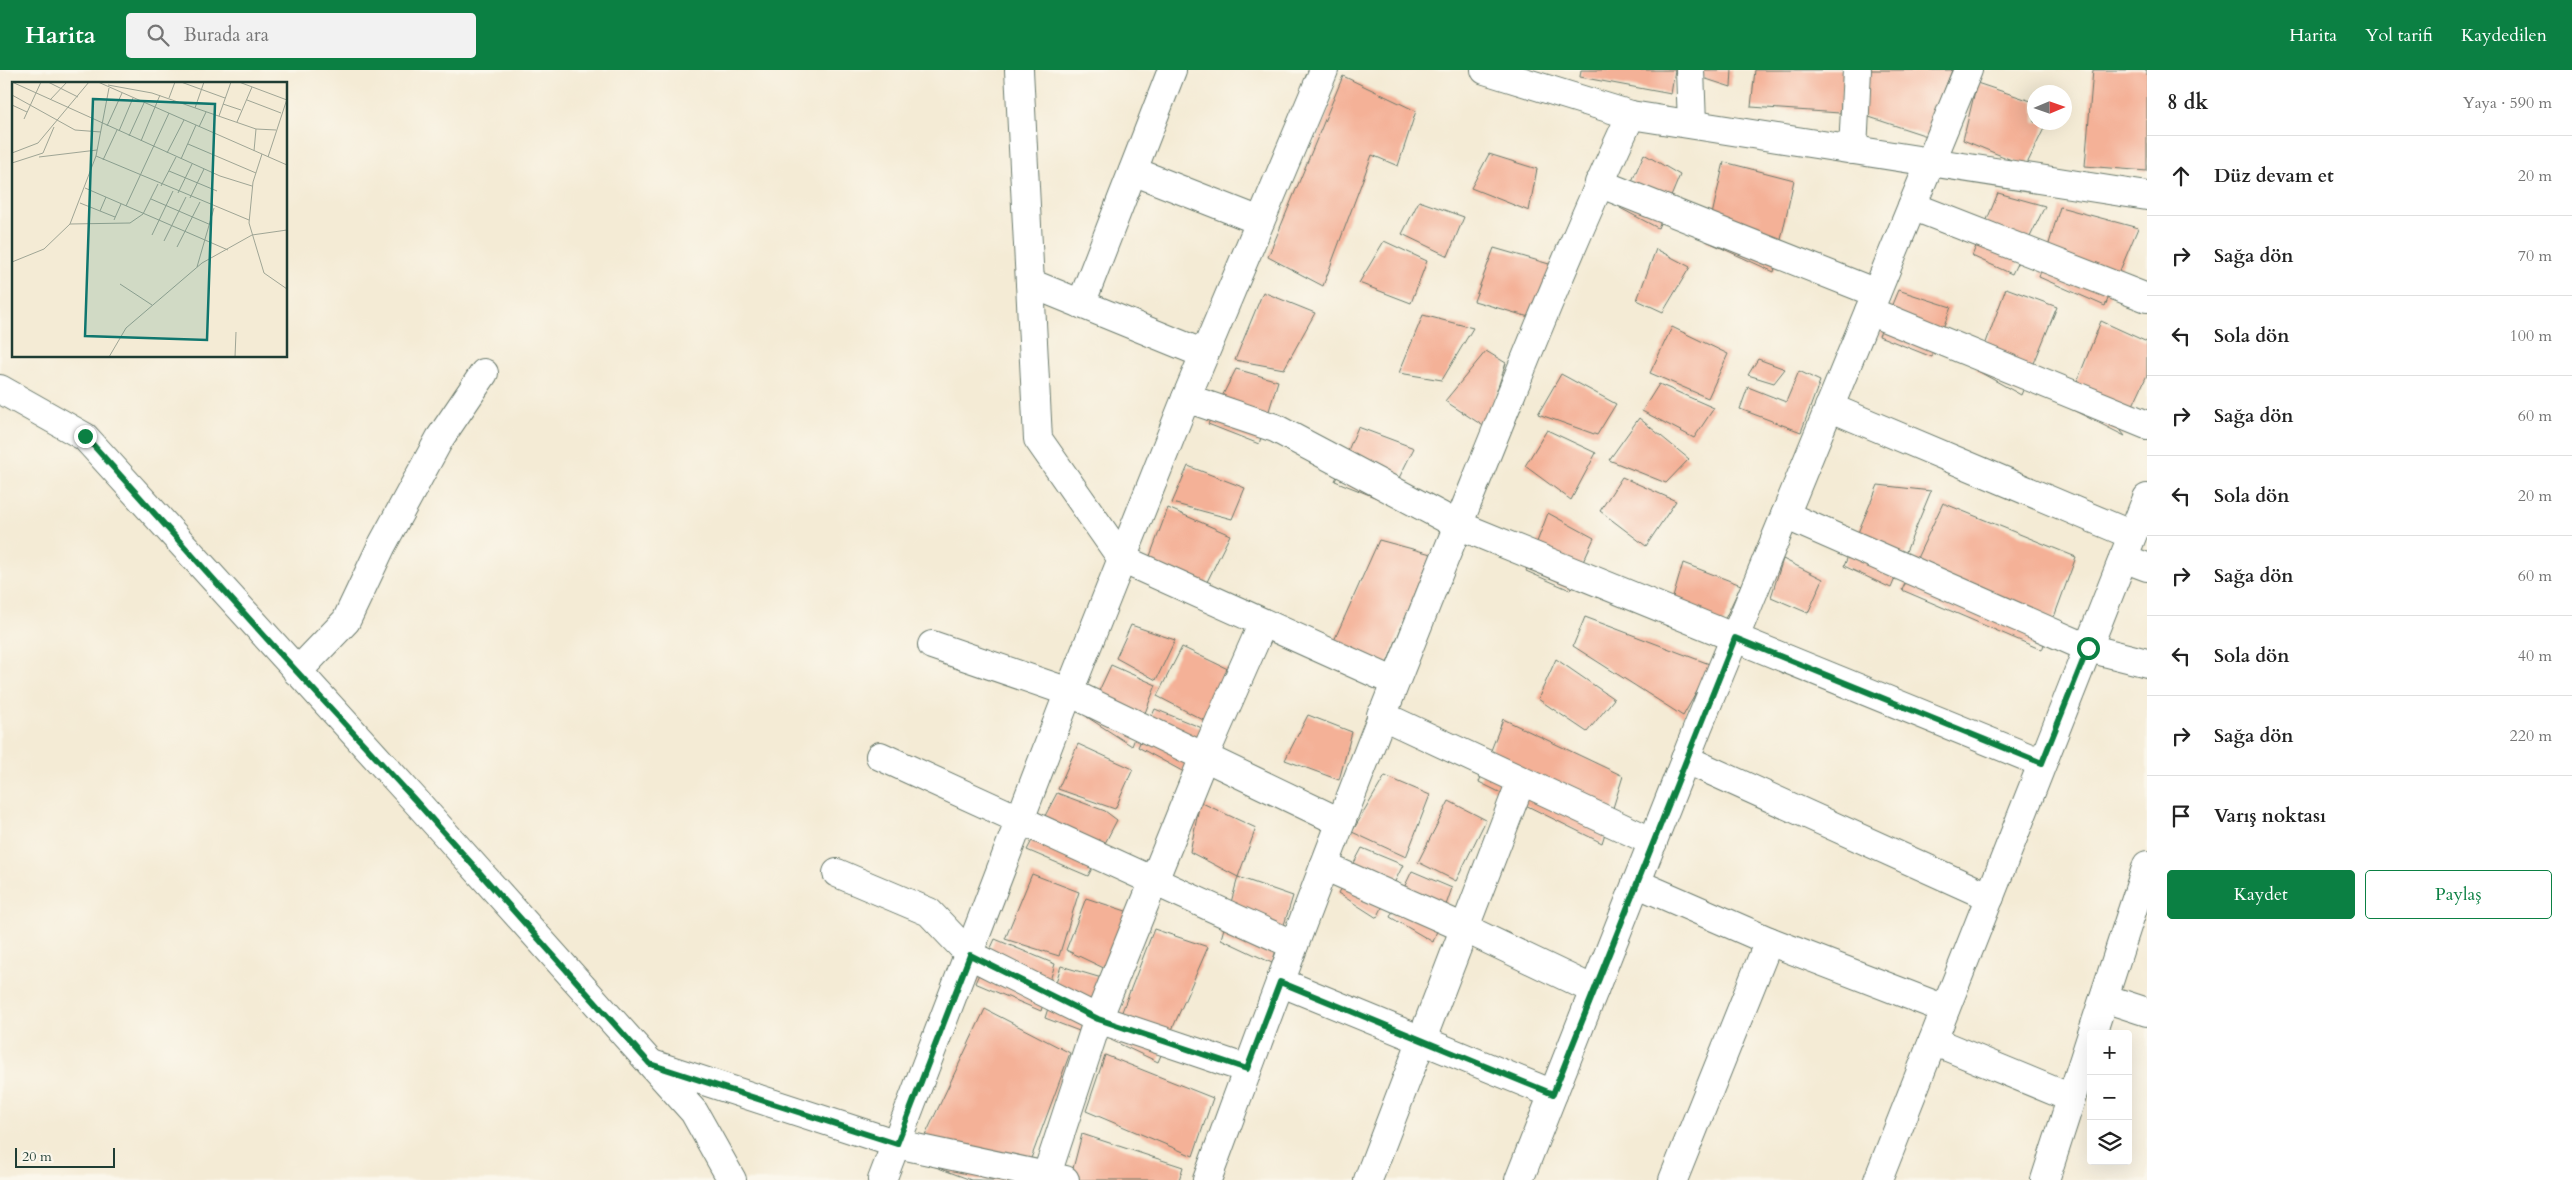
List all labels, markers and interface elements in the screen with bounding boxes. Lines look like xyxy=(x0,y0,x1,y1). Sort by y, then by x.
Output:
search box xyxy=(126,13,476,58)
text: Harita xyxy=(25,19,96,52)
icon: search xyxy=(144,21,172,49)
text: Burada ara xyxy=(184,22,269,48)
text: Harita xyxy=(2289,23,2337,48)
text: Yol tarifi xyxy=(2365,23,2433,48)
text: Kaydedilen xyxy=(2461,23,2547,48)
inset map xyxy=(12,82,288,358)
north arrow xyxy=(2027,85,2072,130)
text: 8 dk xyxy=(2167,88,2208,117)
text: Yaya · 590 m xyxy=(2463,92,2552,114)
icon: ahead xyxy=(2167,162,2195,190)
text: Düz devam et xyxy=(2214,163,2334,189)
text: 20 m xyxy=(2518,165,2552,187)
icon: right xyxy=(2167,242,2195,270)
text: Sağa dön xyxy=(2214,243,2294,269)
text: 70 m xyxy=(2518,245,2552,267)
icon: left xyxy=(2167,322,2195,350)
text: Sola dön xyxy=(2214,323,2289,349)
text: 100 m xyxy=(2510,325,2552,347)
icon: right xyxy=(2167,402,2195,430)
text: Sağa dön xyxy=(2214,403,2294,429)
text: 60 m xyxy=(2518,405,2552,427)
route end xyxy=(74,425,97,448)
icon: left xyxy=(2167,482,2195,510)
text: Sola dön xyxy=(2214,483,2289,509)
text: 20 m xyxy=(2518,485,2552,507)
icon: right xyxy=(2167,562,2195,590)
text: Sağa dön xyxy=(2214,563,2294,589)
text: 60 m xyxy=(2518,565,2552,587)
route start xyxy=(2077,637,2100,660)
icon: left xyxy=(2167,642,2195,670)
text: Sola dön xyxy=(2214,643,2289,669)
text: 40 m xyxy=(2518,645,2552,667)
icon: right xyxy=(2167,722,2195,750)
text: Sağa dön xyxy=(2214,723,2294,749)
text: 220 m xyxy=(2510,725,2552,747)
icon: arrive xyxy=(2167,802,2195,830)
text: Varış noktası xyxy=(2214,803,2326,829)
button: Kaydet xyxy=(2167,870,2355,919)
button: Paylaş xyxy=(2365,870,2552,919)
map controls xyxy=(2087,1030,2132,1165)
button: + xyxy=(2087,1030,2132,1075)
button: − xyxy=(2087,1075,2132,1120)
button: layers xyxy=(2087,1120,2132,1165)
scale bar xyxy=(15,1145,115,1168)
text: 20 m xyxy=(22,1147,52,1166)

